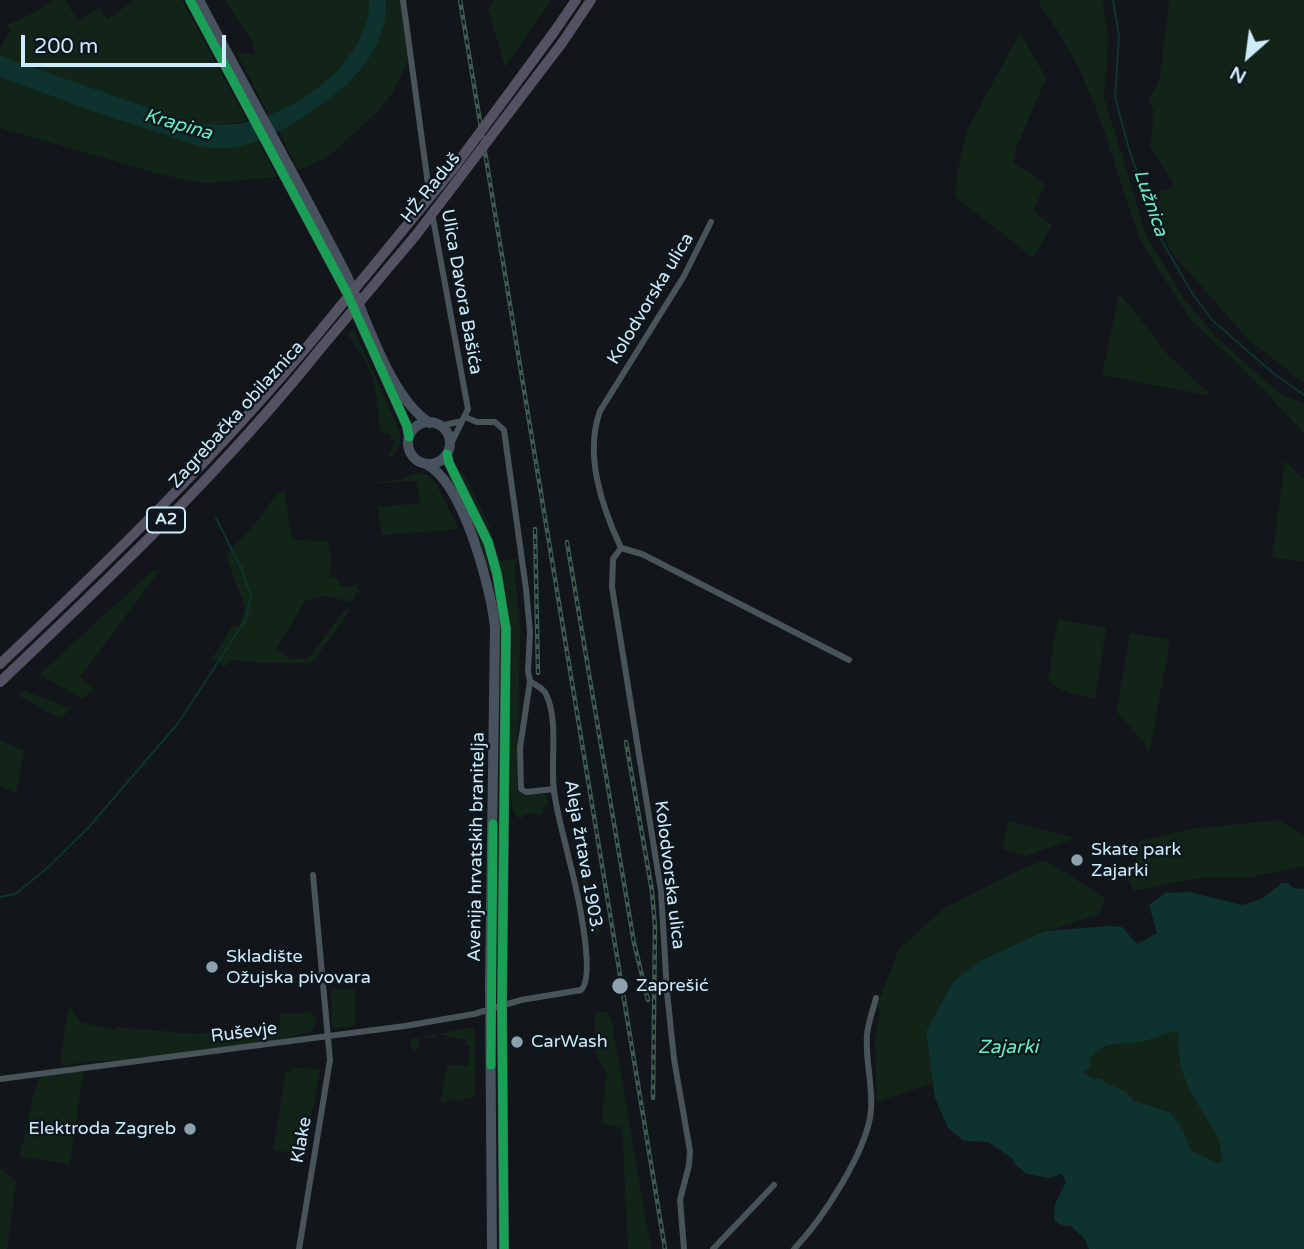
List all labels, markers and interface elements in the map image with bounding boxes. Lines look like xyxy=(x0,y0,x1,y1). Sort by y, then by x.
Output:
scale bar xyxy=(24,21,229,65)
north arrow xyxy=(1213,21,1283,91)
text: 200 m xyxy=(34,34,98,59)
text: N xyxy=(1226,61,1250,88)
water label: Krapina xyxy=(141,104,215,146)
street label: HŽ Raduš xyxy=(397,148,465,228)
water label: Lužnica xyxy=(1128,167,1172,239)
street label: Ulica Davora Bašića xyxy=(436,208,486,376)
street label: Kolodvorska ulica xyxy=(603,229,699,369)
street label: Zagrebačka obilaznica xyxy=(165,337,309,493)
road number: A2 xyxy=(147,508,185,533)
street label: Avenija hrvatskih branitelja xyxy=(464,732,490,962)
street label: Aleja žrtava 1903. xyxy=(559,778,607,934)
street label: Kolodvorska ulica xyxy=(649,799,689,951)
place label: Skate park Zajarki xyxy=(1091,839,1181,882)
marker: Skate park Zajarki xyxy=(1069,852,1085,868)
place label: Skladište Ožujska pivovara xyxy=(226,946,371,988)
marker: Skladište Ožujska pivovara xyxy=(204,959,220,975)
place label: Zaprešić xyxy=(636,975,708,997)
marker: Zaprešić xyxy=(610,976,630,996)
street label: Ruševje xyxy=(210,1018,278,1048)
place label: CarWash xyxy=(531,1031,608,1053)
marker: CarWash xyxy=(509,1034,525,1050)
water label: Zajarki xyxy=(978,1037,1038,1059)
street label: Klake xyxy=(287,1115,317,1165)
place label: Elektroda Zagreb xyxy=(28,1118,176,1140)
marker: Elektroda Zagreb xyxy=(182,1121,198,1137)

